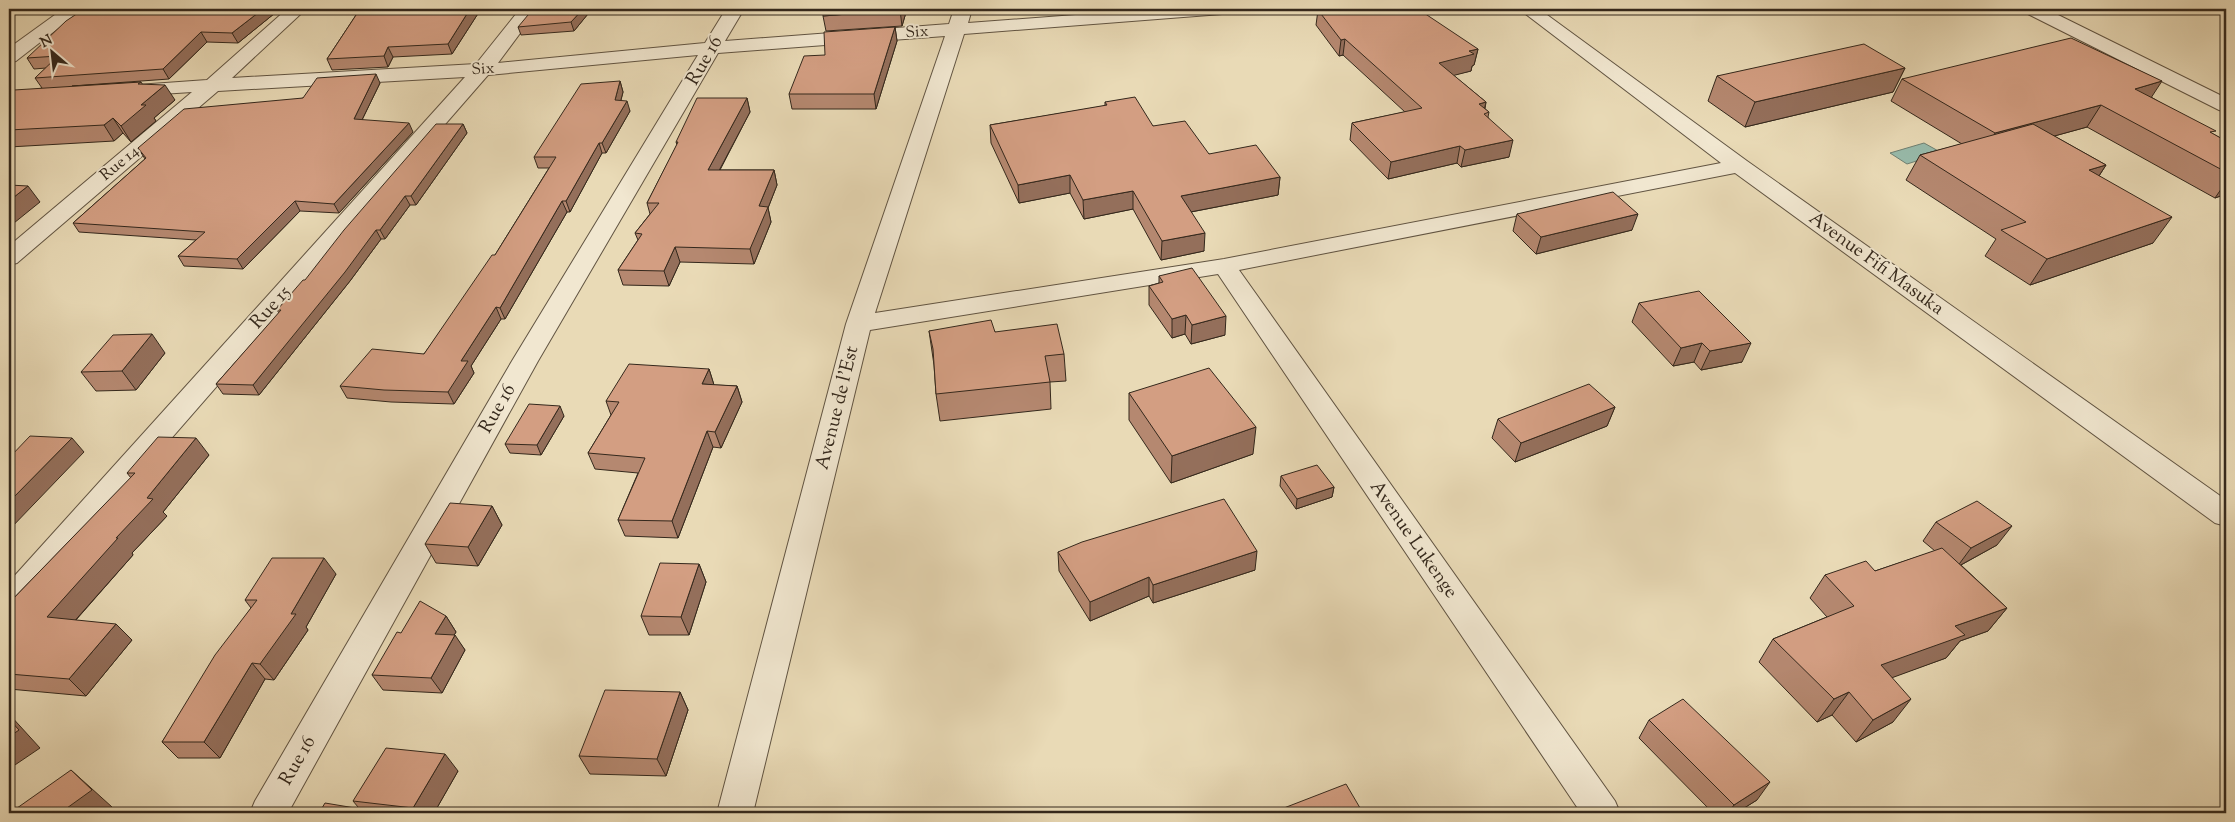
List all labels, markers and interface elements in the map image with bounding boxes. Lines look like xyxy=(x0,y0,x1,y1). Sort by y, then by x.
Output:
street label: Six xyxy=(905,21,929,45)
north arrow xyxy=(28,28,78,78)
text: N xyxy=(37,31,56,54)
street label: Rue 16 xyxy=(680,31,730,91)
street label: Six xyxy=(471,58,495,82)
street label: Rue 14 xyxy=(96,141,144,187)
street label: Avenue Fifi Masuka xyxy=(1803,206,1949,322)
street label: Rue 15 xyxy=(244,280,298,336)
street label: Avenue de l'Est xyxy=(810,343,867,473)
street label: Rue 16 xyxy=(473,379,523,439)
street label: Avenue Lukenge xyxy=(1362,476,1464,604)
street label: Rue 16 xyxy=(273,731,323,791)

